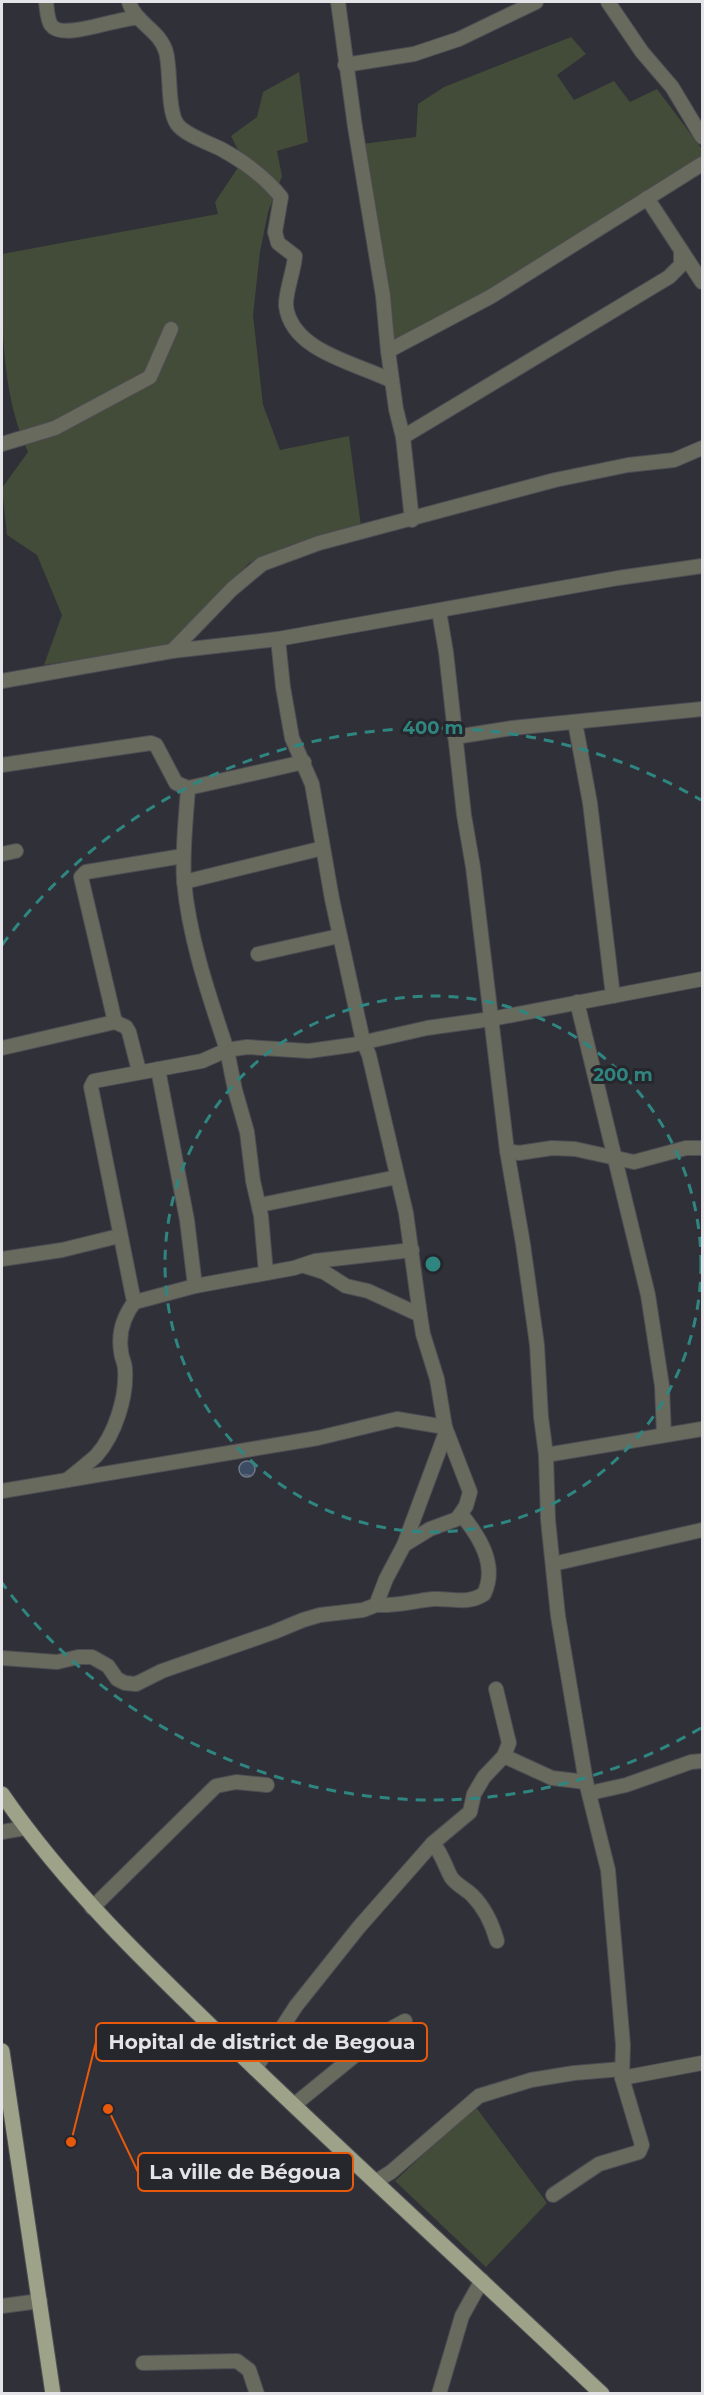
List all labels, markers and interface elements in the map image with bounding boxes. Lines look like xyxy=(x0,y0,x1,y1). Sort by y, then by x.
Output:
text: 400 m xyxy=(403,717,463,739)
text: 200 m xyxy=(593,1064,653,1086)
centre of rings xyxy=(423,1254,443,1274)
callout: Hopital de district de Begoua xyxy=(96,2023,427,2061)
text: Hopital de district de Begoua xyxy=(109,2030,415,2054)
callout: La ville de Bégoua xyxy=(138,2153,353,2191)
text: La ville de Bégoua xyxy=(149,2160,341,2184)

